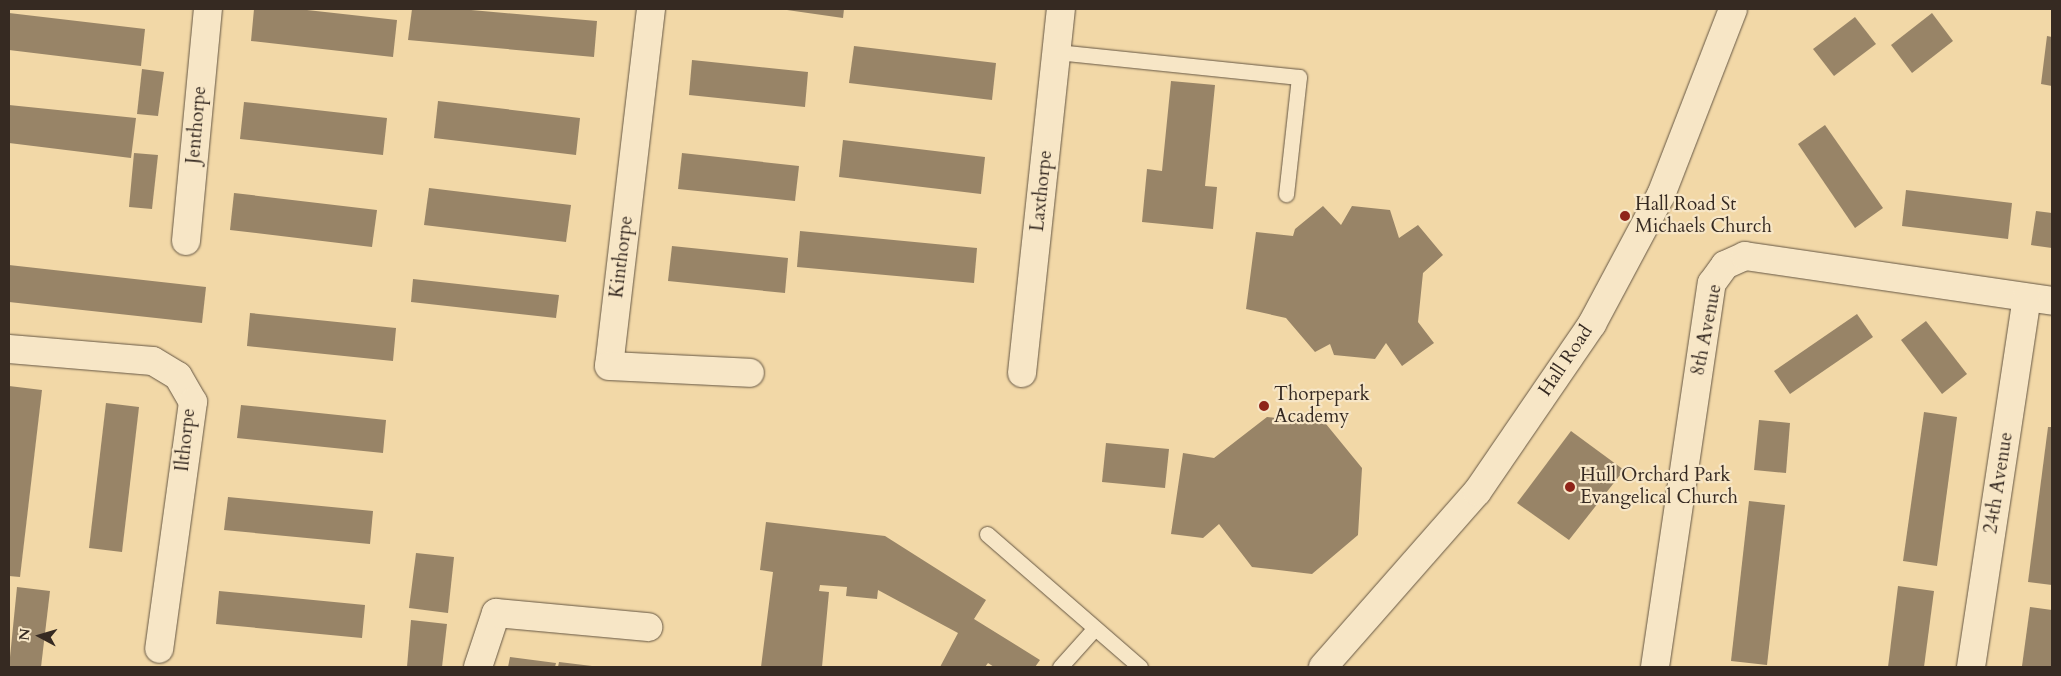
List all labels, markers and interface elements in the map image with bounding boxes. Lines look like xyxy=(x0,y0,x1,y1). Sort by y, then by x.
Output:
street label: Jenthorpe xyxy=(182,85,212,165)
street label: Laxthorpe xyxy=(1026,149,1058,233)
place label: Hall Road St Michaels Church xyxy=(1635,194,1772,238)
marker: Hall Road St Michaels Church xyxy=(1619,210,1631,222)
street label: Kinthorpe xyxy=(606,215,638,299)
street label: 8th Avenue xyxy=(1687,282,1727,378)
street label: Hall Road xyxy=(1534,321,1598,401)
place label: Thorpepark Academy xyxy=(1274,384,1370,428)
marker: Thorpepark Academy xyxy=(1258,400,1270,412)
street label: Ilthorpe xyxy=(171,407,201,473)
street label: 24th Avenue xyxy=(1980,431,2018,535)
place label: Hull Orchard Park Evangelical Church xyxy=(1580,465,1738,509)
marker: Hull Orchard Park Evangelical Church xyxy=(1564,481,1576,493)
north arrow xyxy=(15,611,65,661)
text: N xyxy=(15,627,35,641)

